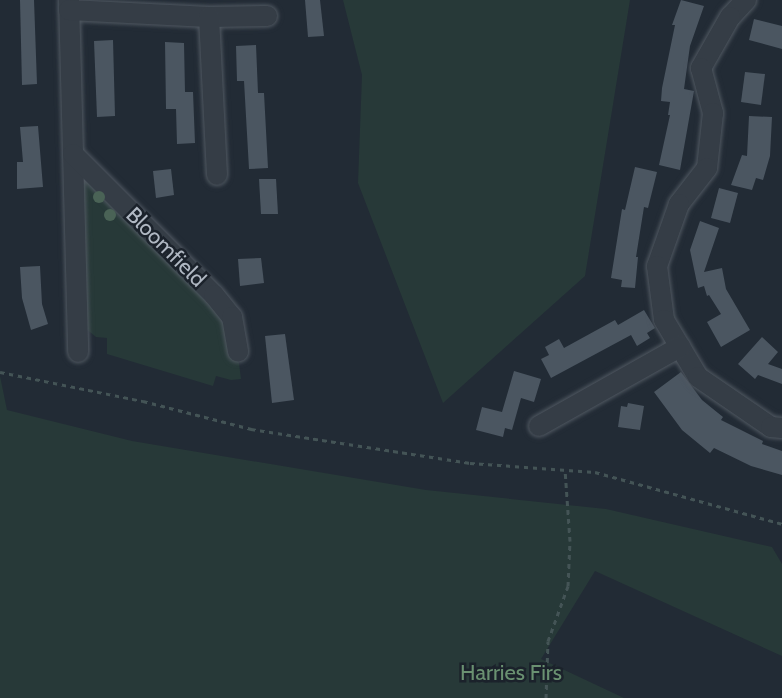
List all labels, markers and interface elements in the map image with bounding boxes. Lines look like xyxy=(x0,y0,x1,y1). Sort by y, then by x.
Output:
street label: Bloomfield xyxy=(121,202,211,292)
park label: Harries Firs xyxy=(460,660,562,686)

